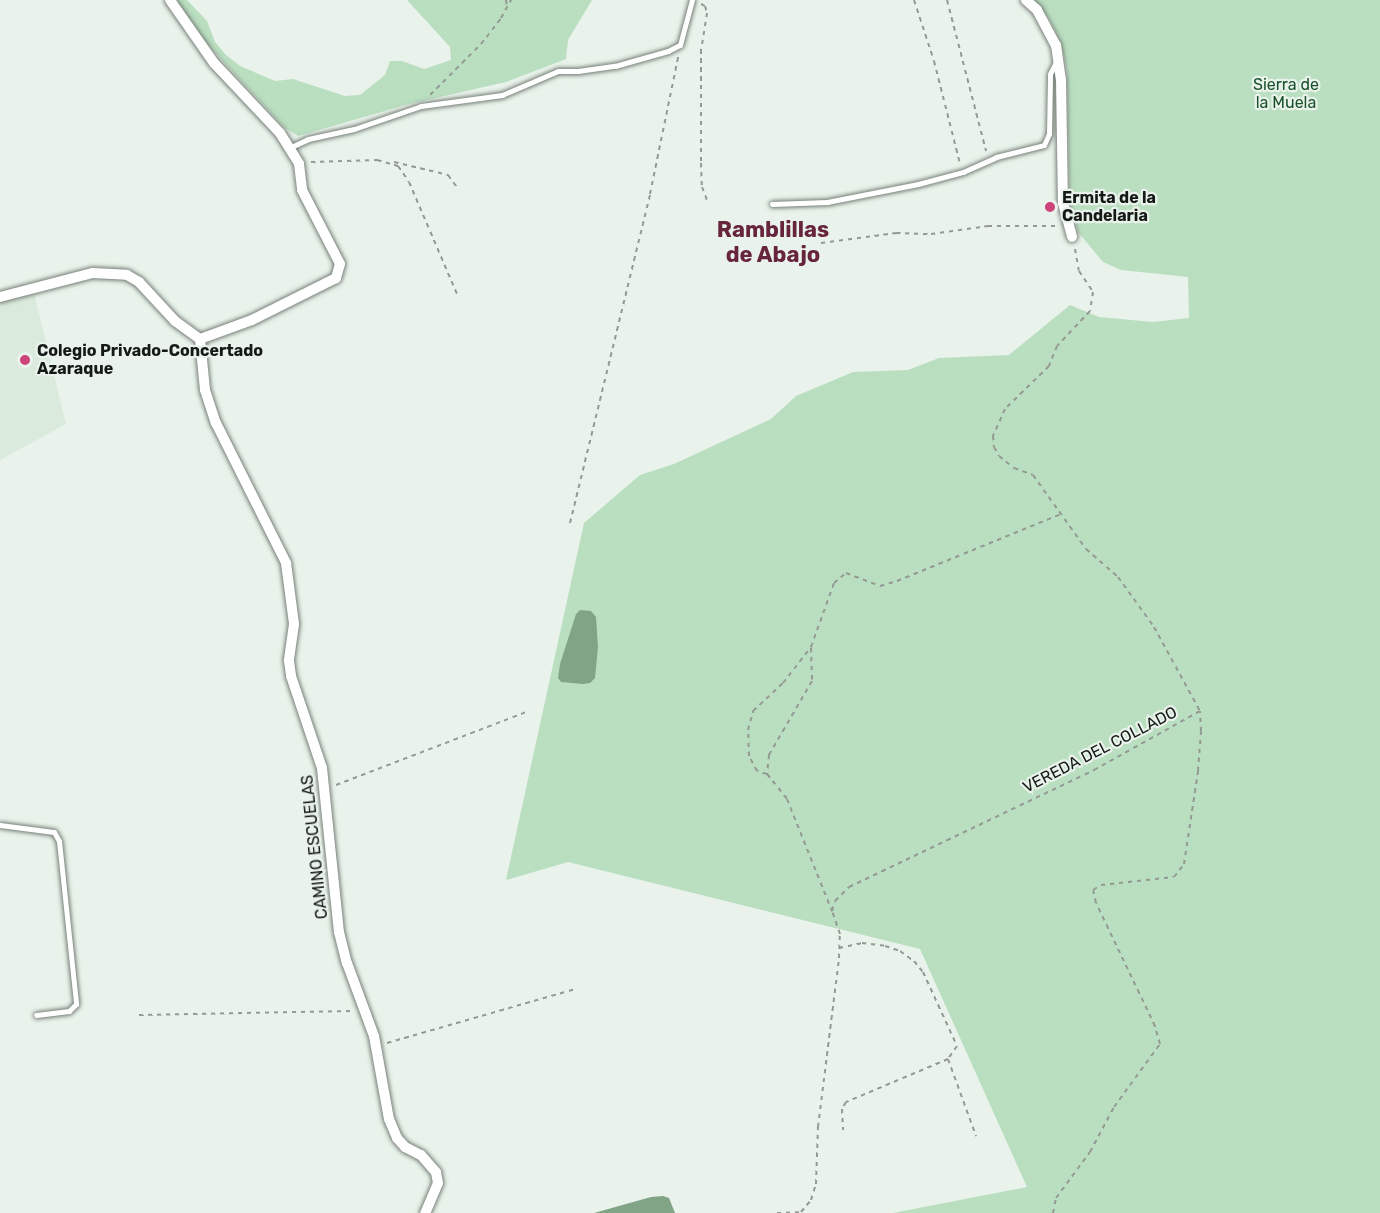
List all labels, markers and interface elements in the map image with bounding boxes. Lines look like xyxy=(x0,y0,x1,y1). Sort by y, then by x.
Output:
park label: Sierra de la Muela xyxy=(1253,75,1319,113)
place label: Ermita de la Candelaria xyxy=(1062,188,1156,226)
marker: Ermita de la Candelaria xyxy=(1043,200,1057,214)
district label: Ramblillas de Abajo xyxy=(717,216,829,268)
place label: Colegio Privado-Concertado Azaraque xyxy=(37,341,263,379)
marker: Colegio Privado-Concertado Azaraque xyxy=(18,353,32,367)
street label: VEREDA DEL COLLADO xyxy=(1019,703,1181,797)
street label: CAMINO ESCUELAS xyxy=(298,774,332,920)

